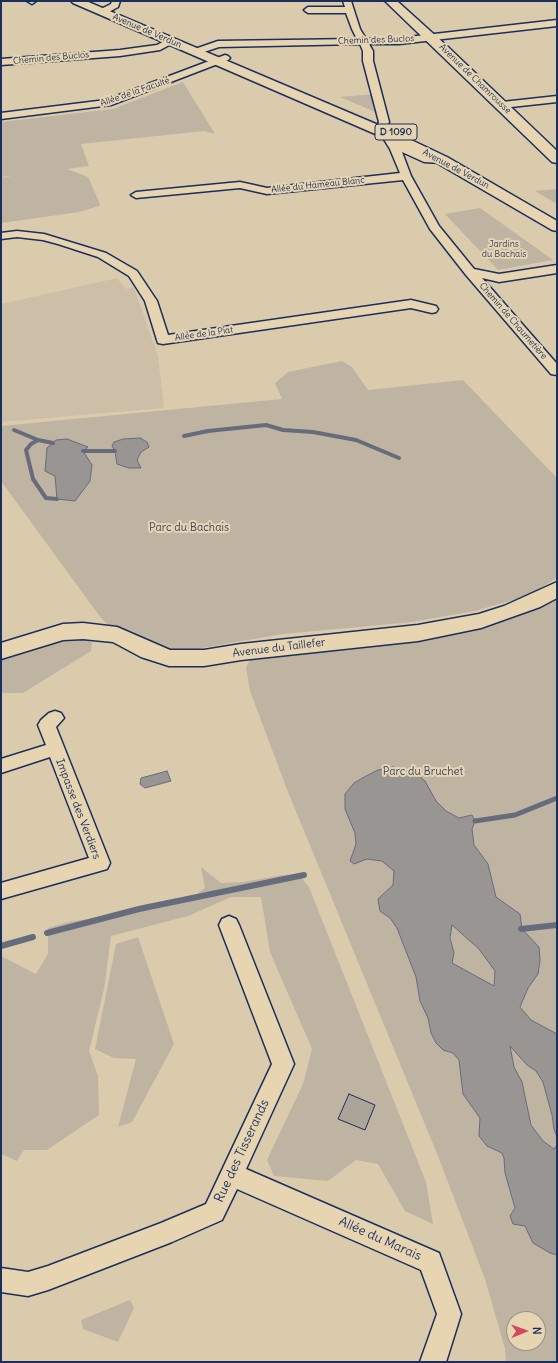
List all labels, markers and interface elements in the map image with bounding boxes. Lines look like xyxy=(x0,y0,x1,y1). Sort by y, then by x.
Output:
street label: Avenue de Verdun xyxy=(111,12,183,50)
street label: Chemin des Buclos xyxy=(338,33,414,47)
street label: Avenue de Chamrousse xyxy=(437,42,513,116)
street label: Chemin des Buclos xyxy=(12,49,90,67)
street label: Allée de la Faculté xyxy=(99,75,171,109)
road number: D 1090 xyxy=(375,124,417,140)
street label: Avenue de Verdun xyxy=(421,147,491,191)
street label: Allée du Hameau Blanc xyxy=(271,175,365,195)
park label: Jardins du Bachais xyxy=(482,239,526,260)
street label: Chemin de Chaumetière xyxy=(477,281,549,361)
street label: Allée de la Piat xyxy=(174,325,234,343)
park label: Parc du Bachais xyxy=(149,521,229,535)
street label: Avenue du Taillefer xyxy=(232,636,326,660)
street label: Impasse des Verdiers xyxy=(53,757,103,861)
park label: Parc du Bruchet xyxy=(383,765,463,779)
street label: Rue des Tisserands xyxy=(211,1097,273,1205)
street label: Allée du Marais xyxy=(336,1214,424,1264)
north arrow xyxy=(506,1311,546,1351)
text: N xyxy=(530,1327,544,1335)

